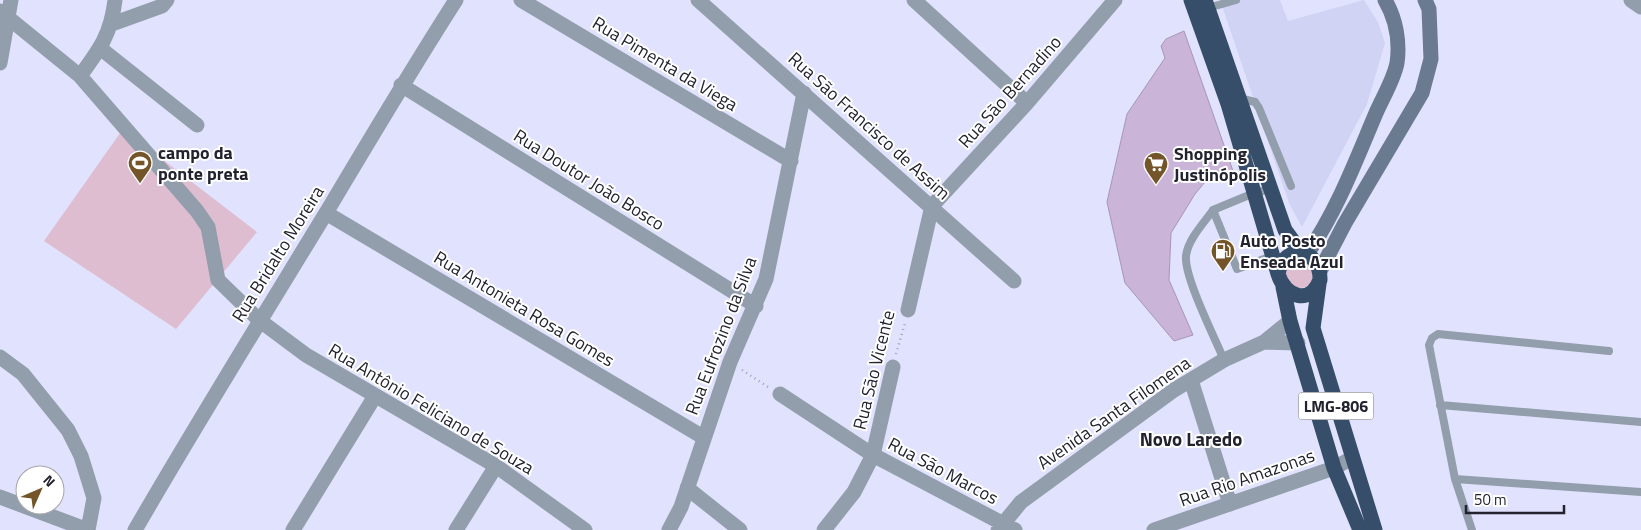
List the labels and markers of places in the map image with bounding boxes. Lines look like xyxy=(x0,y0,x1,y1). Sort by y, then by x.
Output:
place label: campo da ponte preta xyxy=(158,139,248,187)
place label: Shopping Justinópolis xyxy=(1174,140,1266,188)
sports icon: campo da ponte preta xyxy=(127,150,153,184)
supermarket icon: Shopping Justinópolis xyxy=(1143,151,1169,185)
place label: Auto Posto Enseada Azul xyxy=(1240,227,1344,275)
fuel station icon: Auto Posto Enseada Azul xyxy=(1210,238,1236,272)

